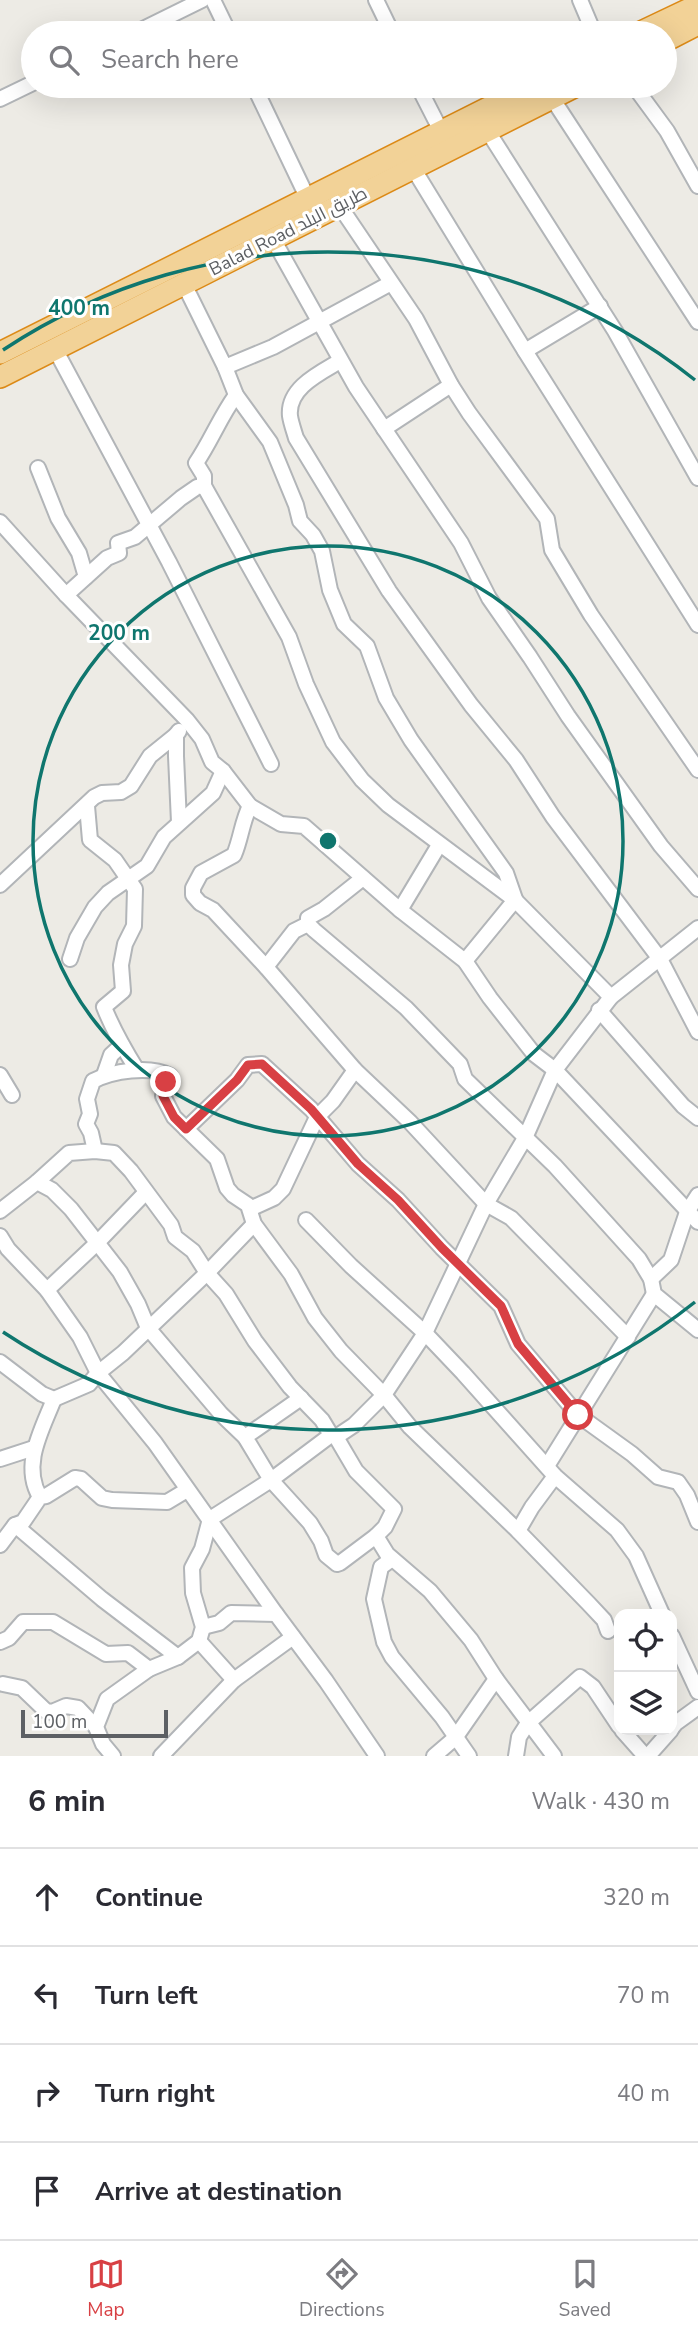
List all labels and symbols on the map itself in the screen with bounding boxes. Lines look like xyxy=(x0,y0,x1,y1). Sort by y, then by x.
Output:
street label: Balad Road طريق البلد xyxy=(205,181,371,281)
text: 400 m xyxy=(48,294,110,322)
text: 200 m xyxy=(88,619,150,647)
centre of rings xyxy=(316,829,340,853)
route end xyxy=(150,1066,181,1097)
route start xyxy=(562,1399,593,1430)
scale bar xyxy=(21,1707,168,1739)

